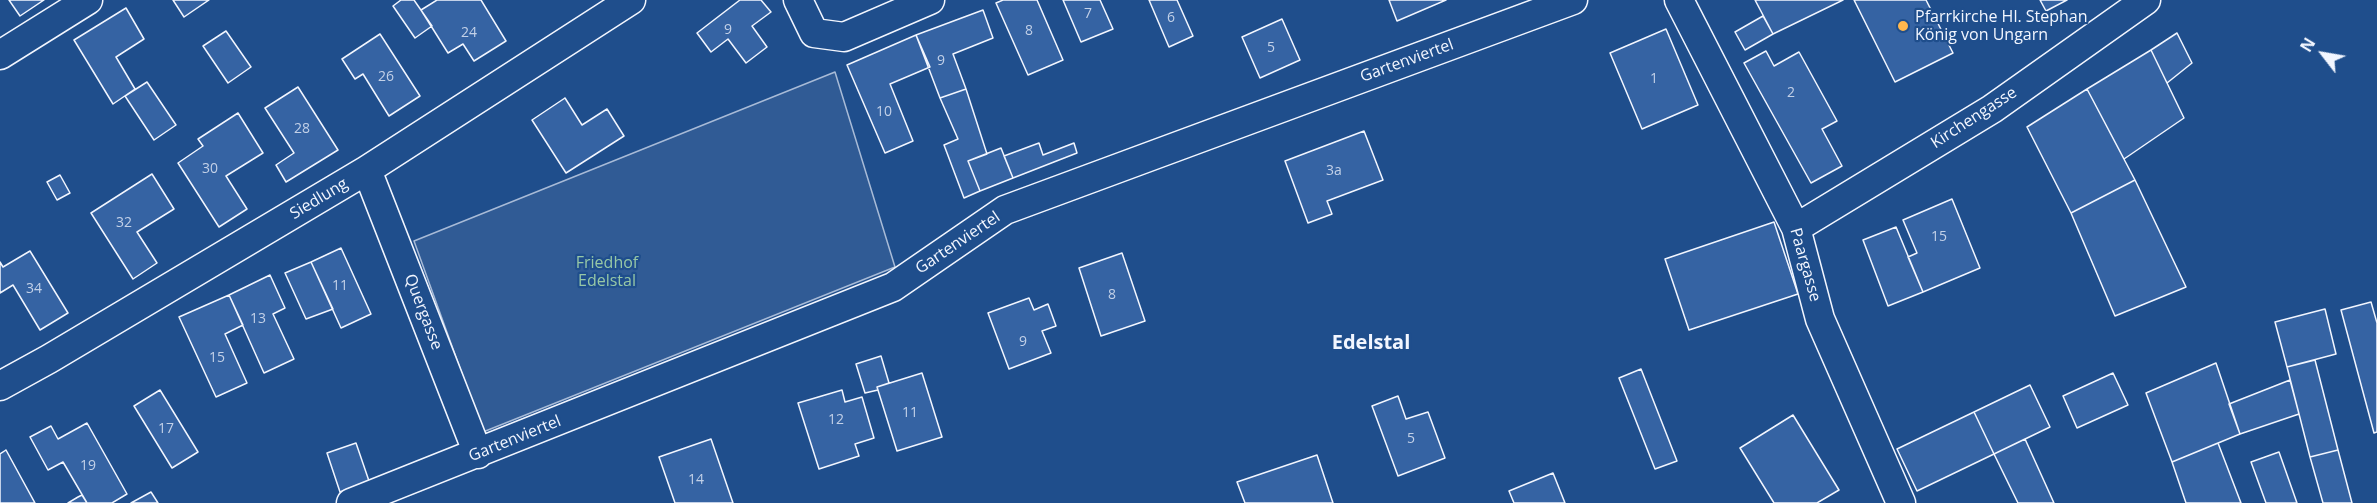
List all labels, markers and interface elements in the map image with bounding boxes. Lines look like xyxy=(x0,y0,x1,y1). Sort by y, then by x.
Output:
house number: 7 xyxy=(1084,6,1092,22)
place label: Pfarrkirche Hl. Stephan König von Ungarn xyxy=(1915,7,2088,45)
house number: 6 xyxy=(1167,10,1175,26)
marker: Pfarrkirche Hl. Stephan König von Ungarn xyxy=(1896,19,1910,33)
house number: 9 xyxy=(724,22,732,38)
house number: 8 xyxy=(1025,23,1033,39)
north arrow xyxy=(2293,24,2353,84)
house number: 24 xyxy=(461,25,477,41)
text: N xyxy=(2295,33,2320,56)
street label: Gartenviertel xyxy=(1358,35,1456,87)
house number: 5 xyxy=(1267,40,1275,56)
house number: 9 xyxy=(937,53,945,69)
house number: 26 xyxy=(378,69,394,85)
house number: 1 xyxy=(1650,71,1658,87)
street label: Kirchengasse xyxy=(1927,83,2021,153)
house number: 2 xyxy=(1787,85,1795,101)
house number: 10 xyxy=(876,104,892,120)
house number: 28 xyxy=(294,121,310,137)
house number: 30 xyxy=(202,161,218,177)
house number: 3a xyxy=(1326,163,1342,179)
street label: Siedlung xyxy=(287,174,351,224)
street label: Gartenviertel xyxy=(912,208,1004,278)
house number: 32 xyxy=(116,215,132,231)
street label: Paargasse xyxy=(1785,226,1825,304)
house number: 15 xyxy=(1931,229,1947,245)
park label: Friedhof Edelstal xyxy=(576,253,638,291)
street label: Quergasse xyxy=(400,271,446,353)
house number: 11 xyxy=(332,278,348,294)
house number: 34 xyxy=(26,281,42,297)
house number: 8 xyxy=(1108,287,1116,303)
house number: 13 xyxy=(250,311,266,327)
district label: Edelstal xyxy=(1332,331,1410,355)
house number: 9 xyxy=(1019,334,1027,350)
house number: 15 xyxy=(209,350,225,366)
house number: 11 xyxy=(902,405,918,421)
street label: Gartenviertel xyxy=(466,412,564,466)
house number: 12 xyxy=(828,412,844,428)
house number: 17 xyxy=(158,421,174,437)
house number: 5 xyxy=(1407,431,1415,447)
house number: 19 xyxy=(80,458,96,474)
house number: 14 xyxy=(688,472,704,488)

